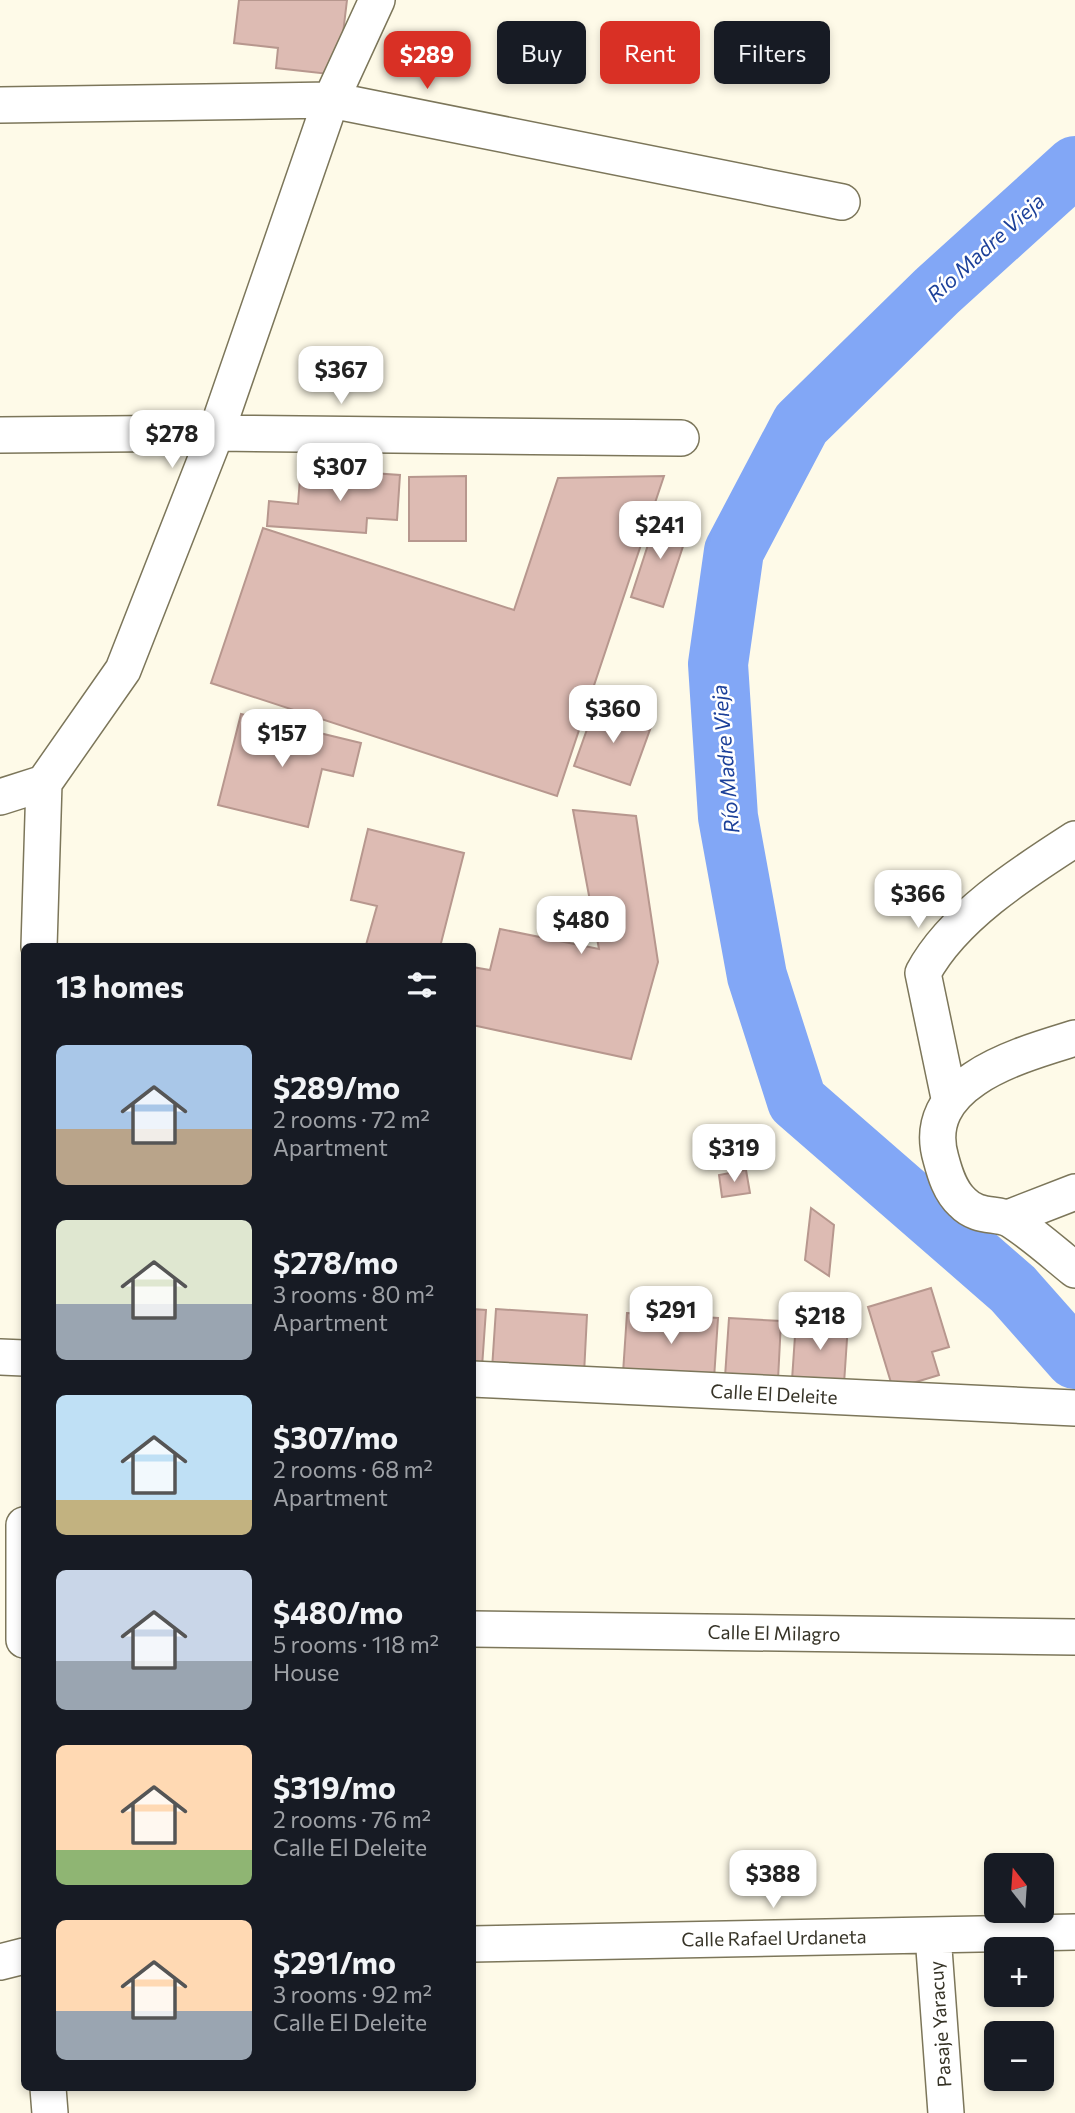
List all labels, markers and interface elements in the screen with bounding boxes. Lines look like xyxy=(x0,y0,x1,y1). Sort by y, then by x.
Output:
chip: Buy xyxy=(497,21,586,84)
chip: Rent xyxy=(600,21,700,84)
chip: Filters xyxy=(714,21,830,84)
pin: $289 xyxy=(386,32,468,91)
text: $289 xyxy=(400,40,454,68)
water label: Río Madre Vieja xyxy=(921,188,1049,306)
pin: $367 xyxy=(300,346,382,406)
text: $367 xyxy=(314,355,368,383)
pin: $278 xyxy=(131,410,213,470)
text: $278 xyxy=(146,419,198,447)
pin: $307 xyxy=(299,444,381,503)
text: $307 xyxy=(313,452,367,480)
pin: $241 xyxy=(619,502,701,561)
text: $241 xyxy=(635,510,685,538)
water label: Río Madre Vieja xyxy=(706,684,743,835)
pin: $360 xyxy=(572,686,654,745)
text: $360 xyxy=(585,694,641,722)
pin: $157 xyxy=(241,710,323,769)
text: $157 xyxy=(257,718,307,746)
pin: $366 xyxy=(877,870,959,930)
text: $366 xyxy=(891,879,946,907)
pin: $480 xyxy=(540,897,622,956)
text: $480 xyxy=(553,905,609,933)
icon: filters xyxy=(403,966,441,1004)
text: 13 homes xyxy=(56,967,184,1004)
text: $289/mo xyxy=(273,1068,400,1105)
icon: home xyxy=(112,1073,196,1157)
text: 2 rooms · 72 m² xyxy=(273,1105,430,1133)
pin: $319 xyxy=(693,1124,775,1184)
text: Apartment xyxy=(273,1133,388,1161)
text: $319 xyxy=(708,1133,760,1161)
text: $278/mo xyxy=(273,1243,398,1280)
icon: home xyxy=(112,1248,196,1332)
text: 3 rooms · 80 m² xyxy=(273,1280,434,1308)
pin: $291 xyxy=(630,1286,712,1346)
pin: $218 xyxy=(779,1292,861,1352)
text: $291 xyxy=(646,1295,696,1323)
text: $218 xyxy=(795,1301,845,1329)
text: Apartment xyxy=(273,1308,388,1336)
street label: Calle El Deleite xyxy=(710,1379,838,1408)
text: $307/mo xyxy=(273,1418,398,1455)
icon: home xyxy=(112,1423,196,1507)
text: 2 rooms · 68 m² xyxy=(273,1455,433,1483)
text: Apartment xyxy=(273,1483,388,1511)
text: $480/mo xyxy=(273,1593,403,1630)
icon: home xyxy=(112,1598,196,1682)
street label: Calle El Milagro xyxy=(707,1620,841,1645)
text: 5 rooms · 118 m² xyxy=(273,1630,439,1658)
text: House xyxy=(273,1658,339,1686)
text: $319/mo xyxy=(273,1768,396,1805)
icon: home xyxy=(112,1773,196,1857)
text: 2 rooms · 76 m² xyxy=(273,1805,431,1833)
text: Calle El Deleite xyxy=(273,1833,427,1861)
pin: $388 xyxy=(732,1850,814,1910)
north arrow xyxy=(984,1853,1054,1923)
map controls xyxy=(984,1853,1054,2091)
text: $388 xyxy=(745,1859,801,1887)
street label: Calle Rafael Urdaneta xyxy=(681,1924,867,1951)
button: + xyxy=(984,1937,1054,2007)
text: $291/mo xyxy=(273,1943,396,1980)
icon: home xyxy=(112,1948,196,2032)
street label: Pasaje Yaracuy xyxy=(924,1960,955,2088)
text: 3 rooms · 92 m² xyxy=(273,1980,432,2008)
text: Calle El Deleite xyxy=(273,2008,427,2036)
button: − xyxy=(984,2021,1054,2091)

